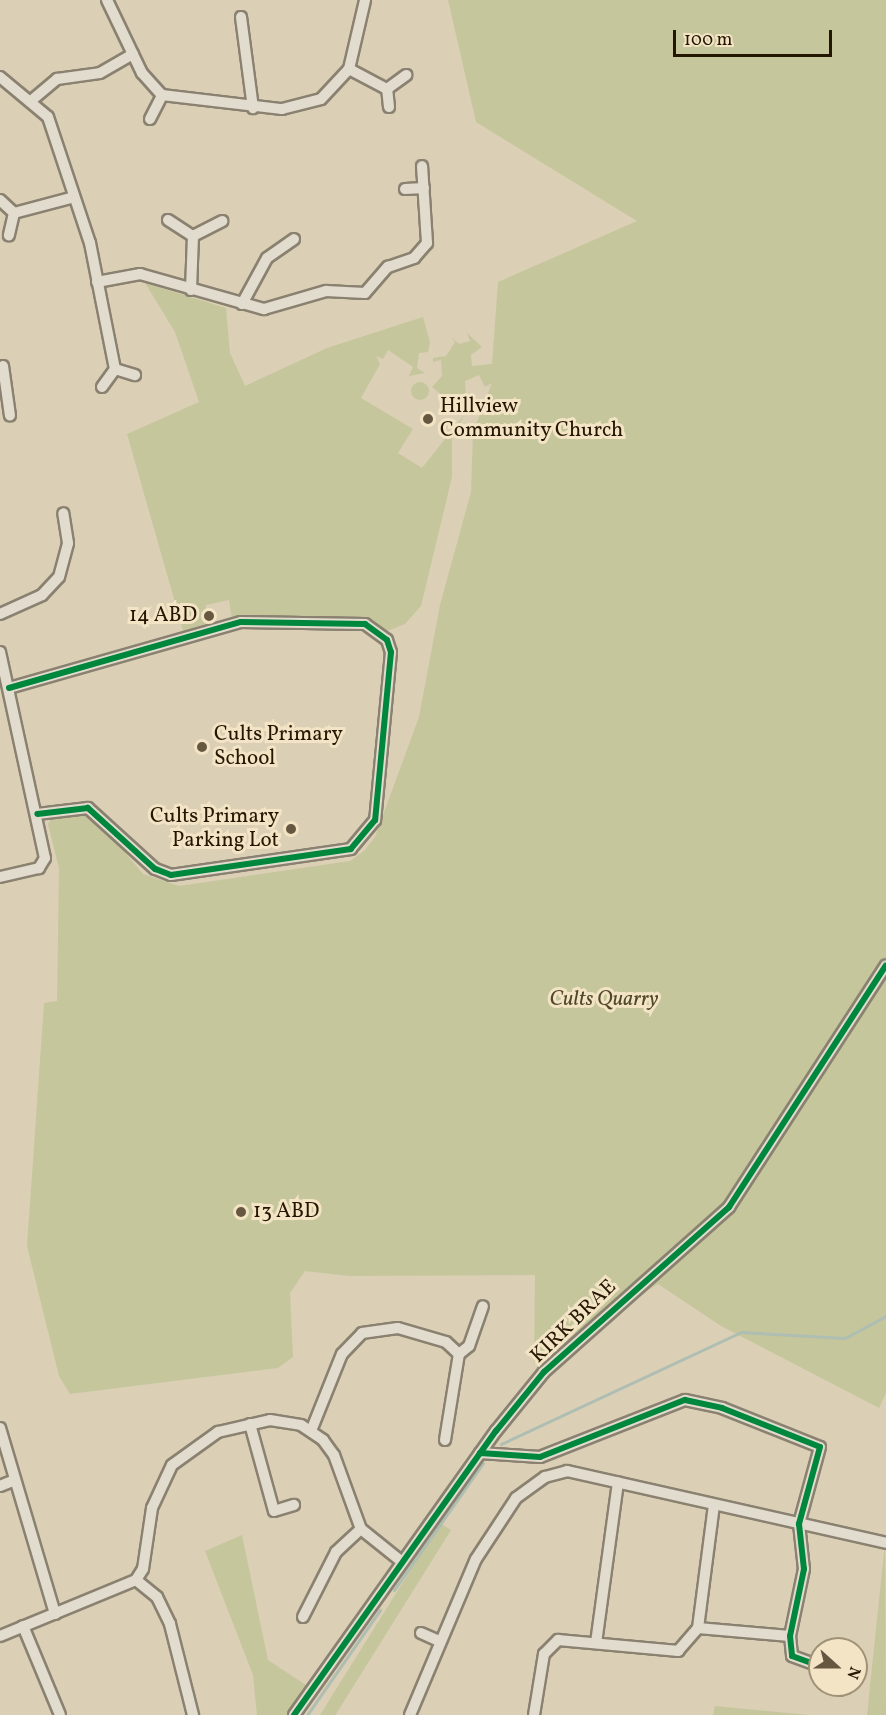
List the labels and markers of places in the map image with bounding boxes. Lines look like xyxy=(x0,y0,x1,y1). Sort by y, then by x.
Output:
place label: Hillview Community Church xyxy=(440,394,624,444)
marker: Hillview Community Church xyxy=(421,412,435,426)
place label: 14 ABD xyxy=(129,603,197,629)
marker: 14 ABD xyxy=(202,609,216,623)
place label: Cults Primary School xyxy=(214,722,343,772)
marker: Cults Primary School xyxy=(195,740,209,754)
place label: Cults Primary Parking Lot xyxy=(150,804,279,854)
marker: Cults Primary Parking Lot xyxy=(284,822,298,836)
place label: 13 ABD xyxy=(253,1199,319,1225)
marker: 13 ABD xyxy=(234,1205,248,1219)

